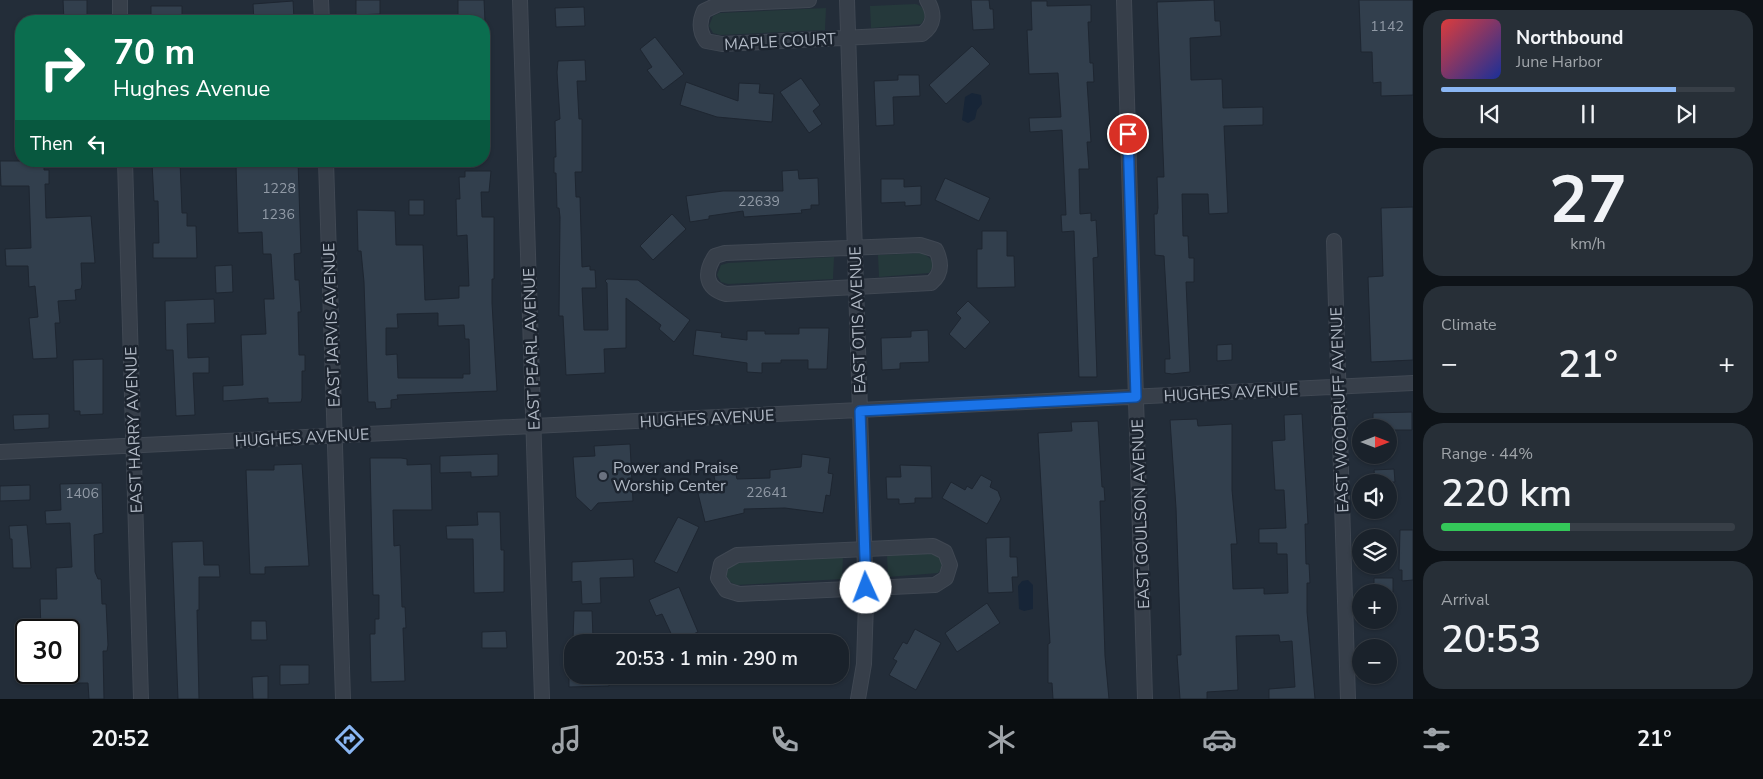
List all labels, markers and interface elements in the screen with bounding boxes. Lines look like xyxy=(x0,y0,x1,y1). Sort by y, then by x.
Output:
house number: 1142 xyxy=(1370,17,1404,36)
text: Northbound xyxy=(1516,25,1623,51)
street label: MAPLE COURT xyxy=(724,28,837,56)
text: 70 m xyxy=(113,29,195,76)
icon: right xyxy=(30,35,95,100)
text: June Harbor xyxy=(1516,51,1602,73)
text: Hughes Avenue xyxy=(113,74,270,104)
icon: previous xyxy=(1476,100,1504,128)
icon: pause xyxy=(1574,100,1602,128)
icon: next xyxy=(1672,100,1700,128)
pin xyxy=(1107,113,1149,155)
icon: arrive xyxy=(1114,120,1142,148)
icon: left xyxy=(83,130,111,158)
text: Then xyxy=(30,131,73,157)
text: 27 xyxy=(1549,156,1627,245)
house number: 1228 xyxy=(262,179,296,198)
house number: 22639 xyxy=(738,192,780,211)
house number: 1236 xyxy=(261,205,295,224)
text: km/h xyxy=(1570,233,1606,255)
street label: EAST JARVIS AVENUE xyxy=(318,242,346,408)
street label: EAST OTIS AVENUE xyxy=(844,246,872,394)
street label: EAST PEARL AVENUE xyxy=(518,267,546,430)
street label: EAST WOODRUFF AVENUE xyxy=(1325,307,1355,513)
text: Climate xyxy=(1441,314,1496,336)
text: 21° xyxy=(1558,339,1618,390)
text: − xyxy=(1441,345,1458,383)
text: + xyxy=(1718,345,1735,383)
street label: EAST HARRY AVENUE xyxy=(120,346,148,514)
street label: HUGHES AVENUE xyxy=(1163,378,1299,408)
street label: HUGHES AVENUE xyxy=(639,404,775,434)
street label: EAST GOULSON AVENUE xyxy=(1127,419,1155,609)
north arrow xyxy=(1352,419,1398,464)
map controls xyxy=(1352,419,1397,684)
street label: HUGHES AVENUE xyxy=(234,423,370,453)
text: Range · 44% xyxy=(1441,443,1533,465)
place label: Power and Praise Worship Center xyxy=(613,457,738,497)
text: 220 km xyxy=(1441,468,1572,519)
marker: Power and Praise Worship Center xyxy=(597,470,609,482)
button: sound xyxy=(1352,474,1397,519)
house number: 22641 xyxy=(746,483,788,502)
house number: 1406 xyxy=(65,484,99,503)
button: layers xyxy=(1352,529,1397,574)
position arrow xyxy=(839,561,891,613)
button: + xyxy=(1352,584,1397,629)
text: Arrival xyxy=(1441,589,1489,611)
text: 20:53 xyxy=(1441,614,1541,665)
speed limit sign: 30 xyxy=(15,619,80,684)
button: − xyxy=(1352,639,1397,684)
text: 20:53 · 1 min · 290 m xyxy=(615,646,798,672)
icon: directions xyxy=(332,722,367,757)
icon: music xyxy=(549,722,584,757)
icon: phone xyxy=(767,722,802,757)
icon: climate xyxy=(984,722,1019,757)
icon: car xyxy=(1202,722,1237,757)
icon: filters xyxy=(1419,722,1454,757)
text: 20:52 xyxy=(91,724,150,754)
text: 21° xyxy=(1637,724,1672,754)

